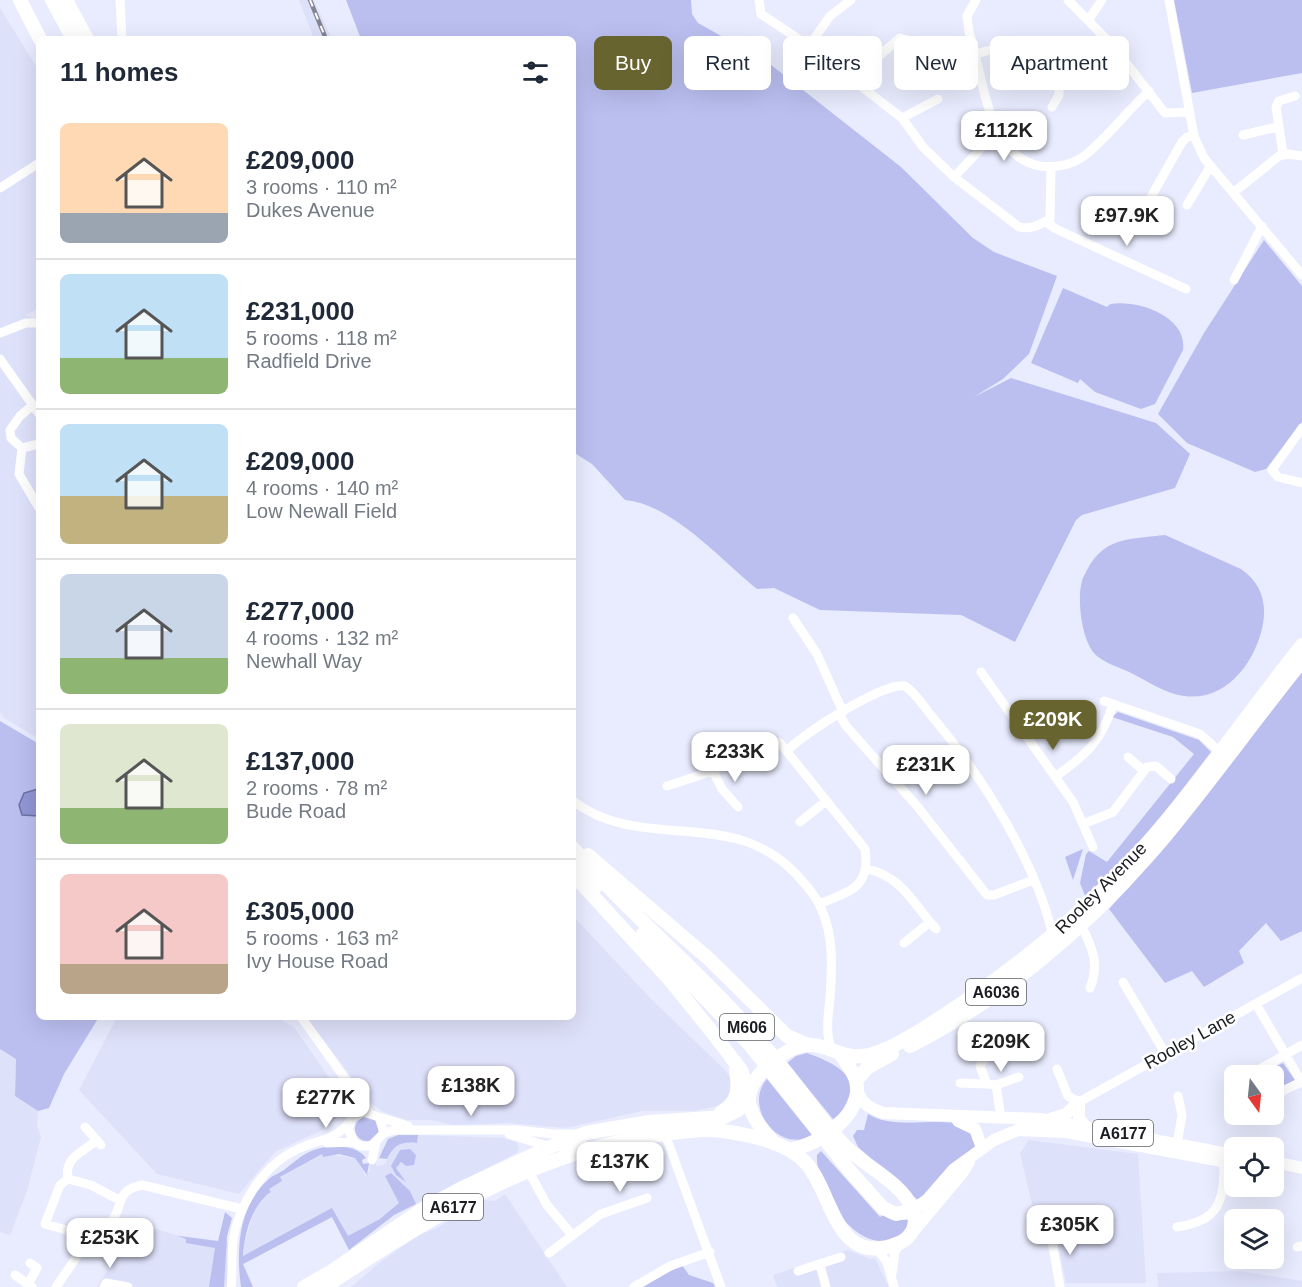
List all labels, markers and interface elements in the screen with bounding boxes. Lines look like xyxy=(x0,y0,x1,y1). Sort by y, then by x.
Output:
chip: Buy xyxy=(594,36,672,90)
chip: Rent xyxy=(684,36,771,90)
chip: Filters xyxy=(783,36,882,90)
chip: New xyxy=(894,36,978,90)
chip: Apartment xyxy=(990,36,1129,90)
icon: filters xyxy=(519,56,552,89)
text: 11 homes xyxy=(60,57,179,87)
pin: £112K xyxy=(962,111,1046,162)
text: £112K xyxy=(975,119,1033,141)
text: £209,000 xyxy=(246,145,354,175)
icon: home xyxy=(108,147,180,219)
text: 3 rooms · 110 m² xyxy=(246,176,397,198)
pin: £97.9K xyxy=(1078,196,1176,247)
text: Dukes Avenue xyxy=(246,199,375,221)
text: £97.9K xyxy=(1095,204,1159,226)
text: £231,000 xyxy=(246,296,354,326)
icon: home xyxy=(108,298,180,370)
text: 5 rooms · 118 m² xyxy=(246,327,397,349)
text: Radfield Drive xyxy=(246,350,372,372)
text: £209,000 xyxy=(246,446,354,476)
icon: home xyxy=(108,448,180,520)
text: 4 rooms · 140 m² xyxy=(246,477,398,499)
text: Low Newall Field xyxy=(246,500,397,522)
text: £277,000 xyxy=(246,596,354,626)
icon: home xyxy=(108,598,180,670)
text: 4 rooms · 132 m² xyxy=(246,627,398,649)
text: Newhall Way xyxy=(246,650,362,672)
pin: £209K xyxy=(1011,700,1095,751)
text: £209K xyxy=(1024,708,1082,730)
pin: £233K xyxy=(693,732,777,783)
text: £233K xyxy=(706,740,764,762)
pin: £231K xyxy=(884,745,968,796)
text: £137,000 xyxy=(246,746,354,776)
icon: home xyxy=(108,748,180,820)
text: £231K xyxy=(897,753,955,775)
text: 2 rooms · 78 m² xyxy=(246,777,387,799)
text: Bude Road xyxy=(246,800,346,822)
street label: Rooley Avenue xyxy=(1051,838,1151,938)
text: £305,000 xyxy=(246,896,354,926)
icon: home xyxy=(108,898,180,970)
text: 5 rooms · 163 m² xyxy=(246,927,398,949)
text: Ivy House Road xyxy=(246,950,388,972)
road number: A6036 xyxy=(966,979,1026,1005)
street label: Rooley Lane xyxy=(1141,1007,1239,1073)
road number: M606 xyxy=(720,1014,774,1040)
pin: £209K xyxy=(959,1022,1043,1073)
text: £209K xyxy=(972,1030,1030,1052)
north arrow xyxy=(1224,1065,1284,1125)
map controls xyxy=(1224,1065,1284,1269)
pin: £138K xyxy=(429,1066,513,1117)
text: £138K xyxy=(442,1074,500,1096)
pin: £277K xyxy=(284,1078,368,1129)
text: £277K xyxy=(297,1086,355,1108)
road number: A6177 xyxy=(1093,1120,1153,1146)
button: locate xyxy=(1224,1137,1284,1197)
pin: £137K xyxy=(578,1142,662,1193)
text: £137K xyxy=(591,1150,649,1172)
road number: A6177 xyxy=(423,1194,483,1220)
pin: £305K xyxy=(1028,1205,1112,1256)
button: layers xyxy=(1224,1209,1284,1269)
text: £305K xyxy=(1041,1213,1099,1235)
pin: £253K xyxy=(68,1218,152,1269)
text: £253K xyxy=(81,1226,139,1248)

